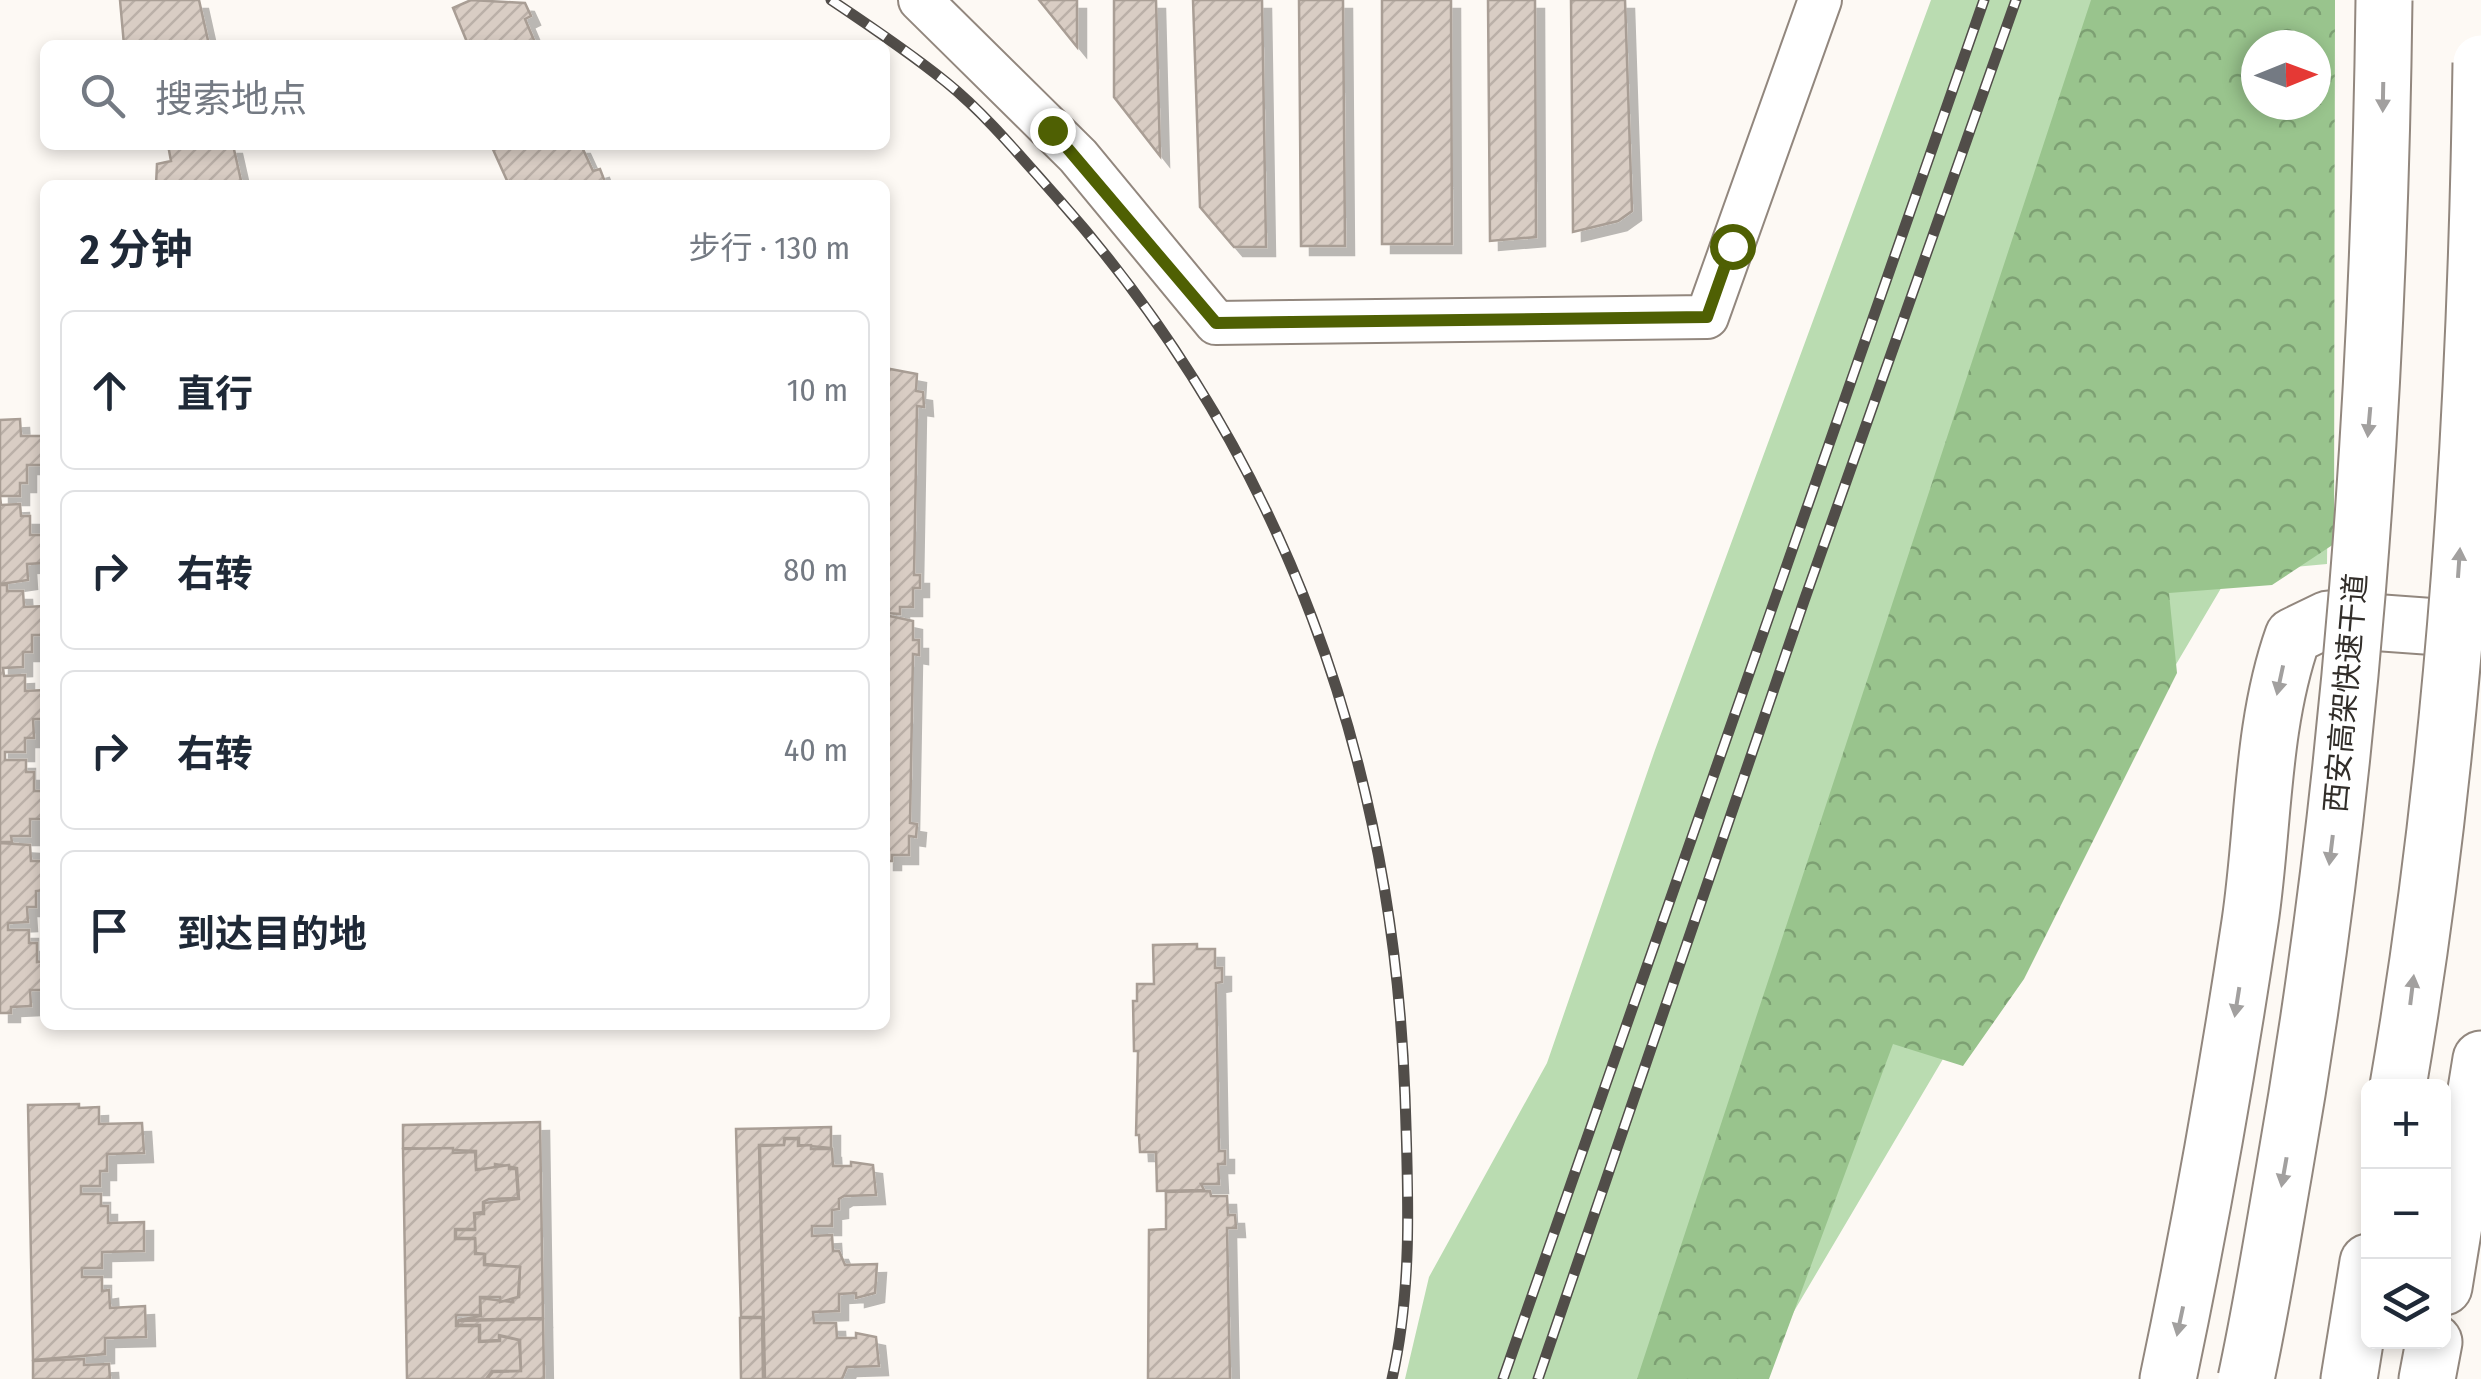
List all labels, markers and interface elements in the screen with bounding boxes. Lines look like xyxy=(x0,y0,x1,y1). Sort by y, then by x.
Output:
north arrow xyxy=(2241,30,2331,120)
search box xyxy=(40,40,890,150)
icon: search xyxy=(75,68,130,123)
text: 搜索地点 xyxy=(155,76,307,122)
one-way arrow xyxy=(2375,82,2391,114)
route end xyxy=(1030,108,1076,154)
route start xyxy=(1710,224,1756,270)
text: 2 分钟 xyxy=(80,225,192,275)
text: 步行 · 130 m xyxy=(688,229,850,267)
icon: ahead xyxy=(82,363,137,418)
text: 直行 xyxy=(177,371,253,417)
text: 10 m xyxy=(787,371,848,409)
one-way arrow xyxy=(2361,407,2377,439)
icon: right xyxy=(82,543,137,598)
one-way arrow xyxy=(2451,546,2467,578)
text: 右转 xyxy=(177,551,253,597)
text: 80 m xyxy=(783,551,848,589)
street label: 西安高架快速干道 xyxy=(2318,572,2374,814)
one-way arrow xyxy=(2272,665,2288,696)
icon: right xyxy=(82,723,137,778)
text: 右转 xyxy=(177,731,253,777)
text: 40 m xyxy=(784,731,848,769)
one-way arrow xyxy=(2323,835,2339,867)
icon: arrive xyxy=(82,903,137,958)
text: 到达目的地 xyxy=(177,911,367,957)
one-way arrow xyxy=(2404,974,2420,1005)
one-way arrow xyxy=(2229,986,2245,1018)
map controls xyxy=(2361,1079,2451,1349)
button: + xyxy=(2361,1079,2451,1169)
one-way arrow xyxy=(2276,1157,2291,1188)
button: − xyxy=(2361,1169,2451,1259)
button: layers xyxy=(2361,1259,2451,1349)
one-way arrow xyxy=(2172,1306,2187,1337)

